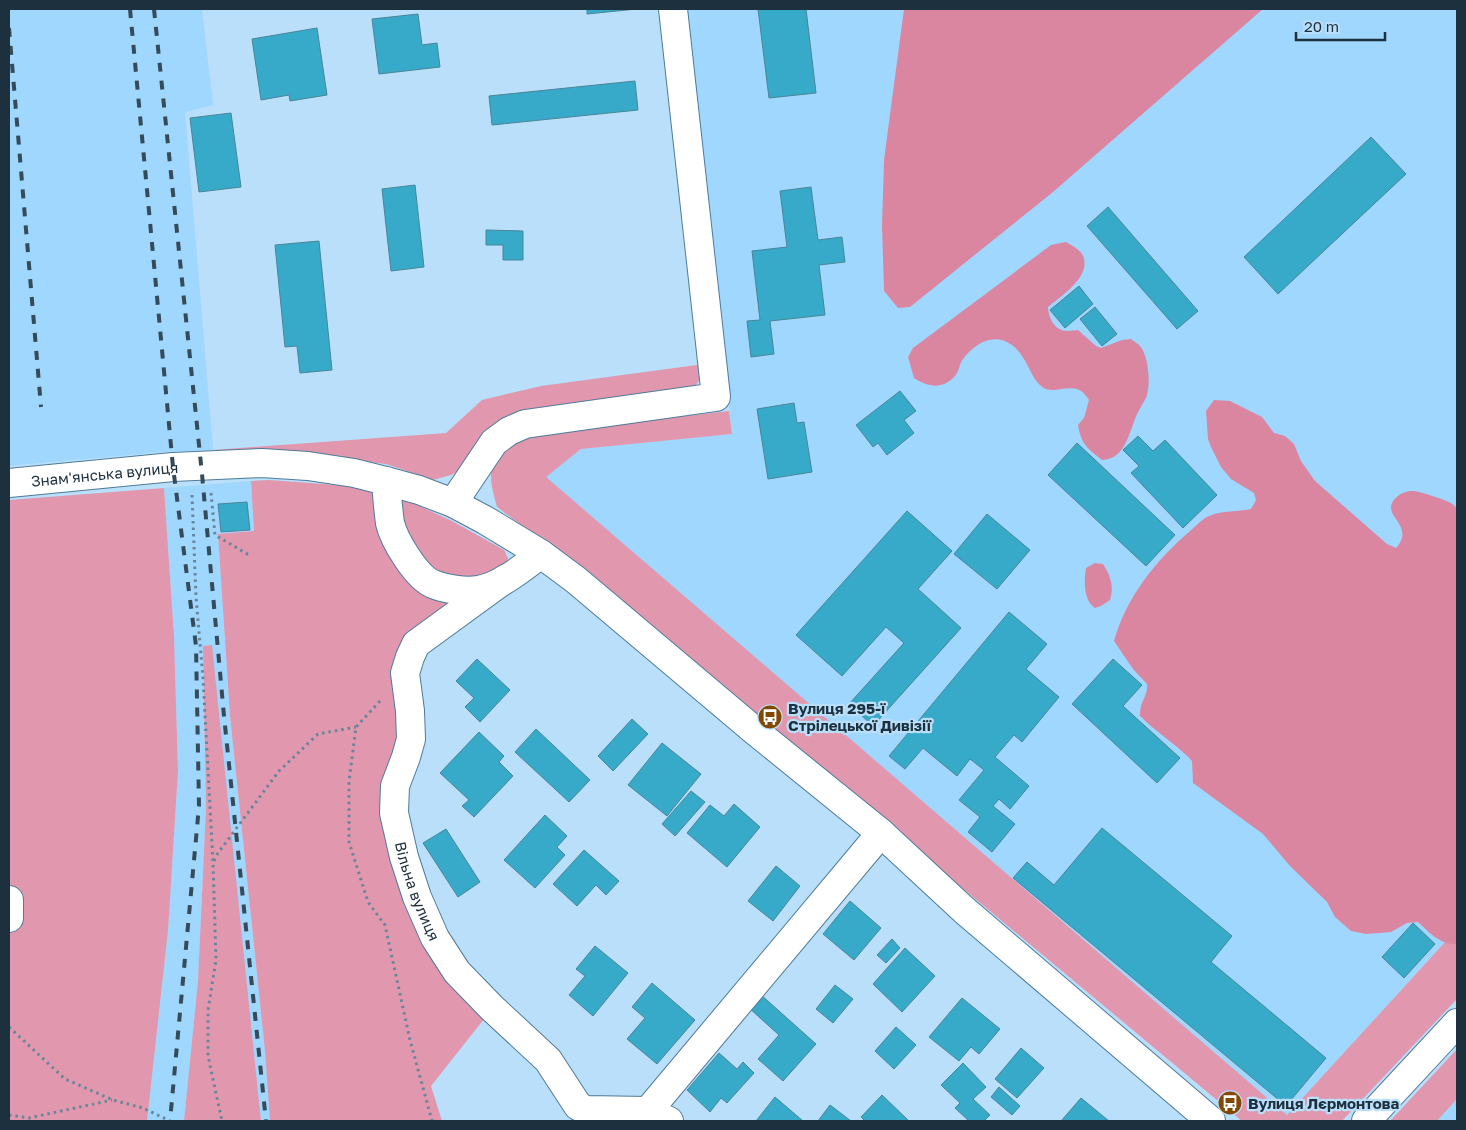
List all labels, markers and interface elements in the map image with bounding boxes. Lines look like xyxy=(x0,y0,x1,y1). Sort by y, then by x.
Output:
scale bar xyxy=(1296,10,1385,42)
text: 20 m xyxy=(1304,17,1339,35)
street label: Знам'янська вулиця xyxy=(30,458,179,490)
place label: Вулиця 295-ї Стрілецької Дивізії xyxy=(788,699,932,734)
bus stop icon: Вулиця 295-ї Стрілецької Дивізії xyxy=(757,704,783,730)
street label: Вільна вулиця xyxy=(392,840,444,943)
bus stop icon: Вулиця Лєрмонтова xyxy=(1217,1090,1243,1116)
place label: Вулиця Лєрмонтова xyxy=(1248,1094,1399,1112)

